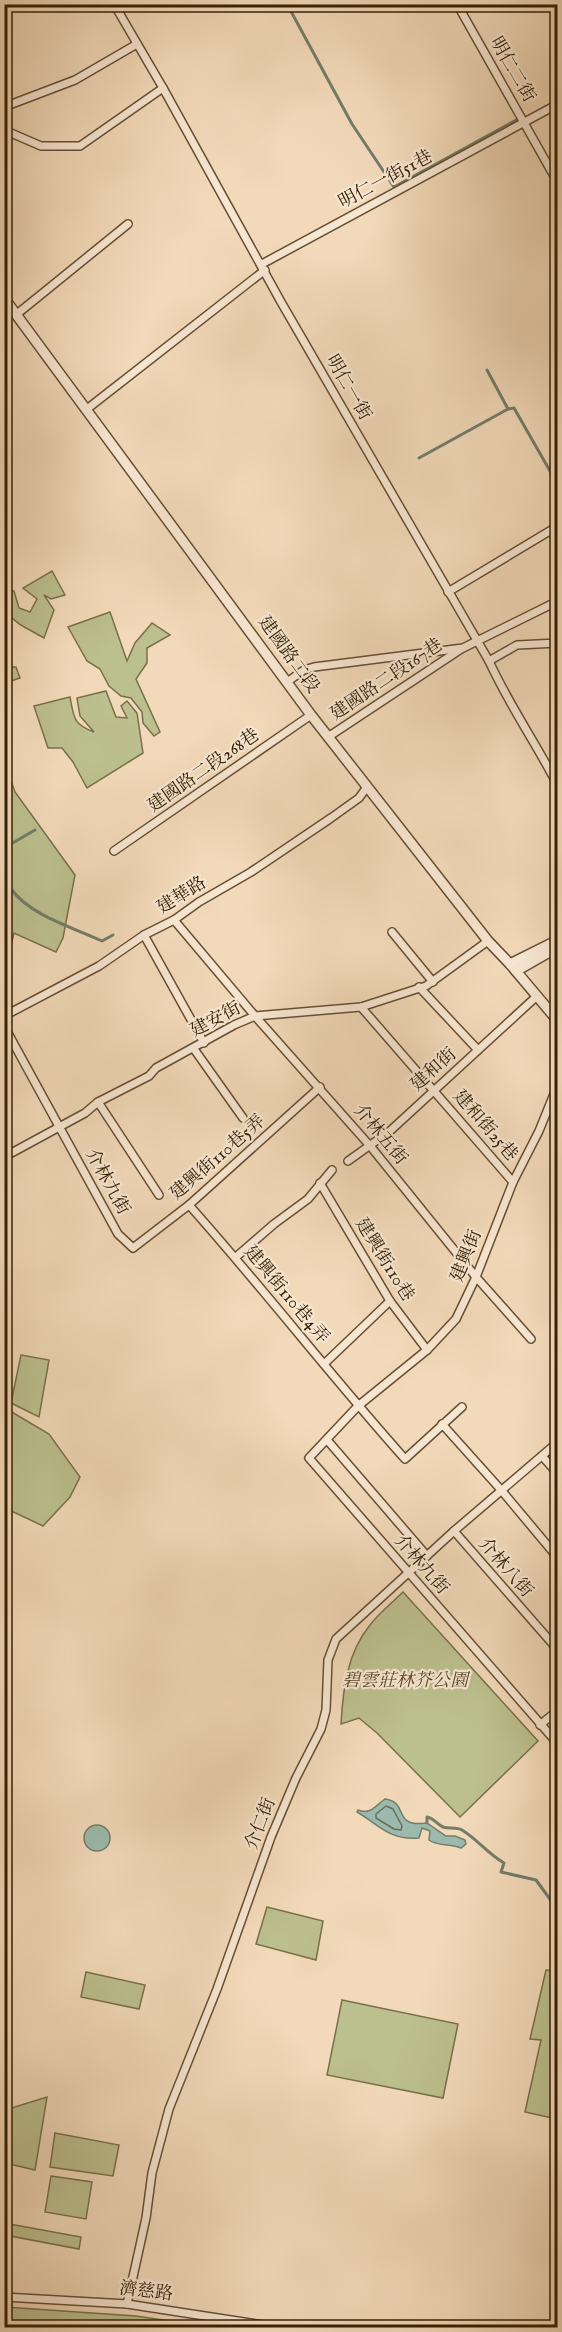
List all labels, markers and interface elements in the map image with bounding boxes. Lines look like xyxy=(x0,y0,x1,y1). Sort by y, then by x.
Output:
street label: 明仁二街 xyxy=(484,33,540,107)
street label: 明仁一街51巷 xyxy=(335,146,437,214)
street label: 明仁一街 xyxy=(320,351,376,425)
street label: 建國路二段 xyxy=(252,612,324,698)
street label: 建國路二段167巷 xyxy=(326,634,448,726)
street label: 建國路二段268巷 xyxy=(144,724,264,818)
street label: 建華路 xyxy=(153,872,211,920)
street label: 建安街 xyxy=(187,997,245,1043)
street label: 建和街 xyxy=(406,1043,462,1097)
street label: 建和街25巷 xyxy=(448,1086,522,1166)
street label: 介林五街 xyxy=(348,1100,412,1170)
street label: 建興街110巷5弄 xyxy=(166,1110,270,1206)
street label: 介林九街 xyxy=(79,1145,135,1219)
street label: 建興街110巷 xyxy=(349,1214,419,1306)
street label: 建興街 xyxy=(446,1227,488,1285)
street label: 建興街110巷4弄 xyxy=(238,1241,334,1349)
street label: 介林九街 xyxy=(389,1530,453,1600)
street label: 介林八街 xyxy=(473,1533,537,1603)
park label: 碧雲莊林芥公園 xyxy=(342,1670,471,1693)
street label: 介仁街 xyxy=(241,1795,281,1853)
street label: 濟慈路 xyxy=(118,2277,174,2307)

